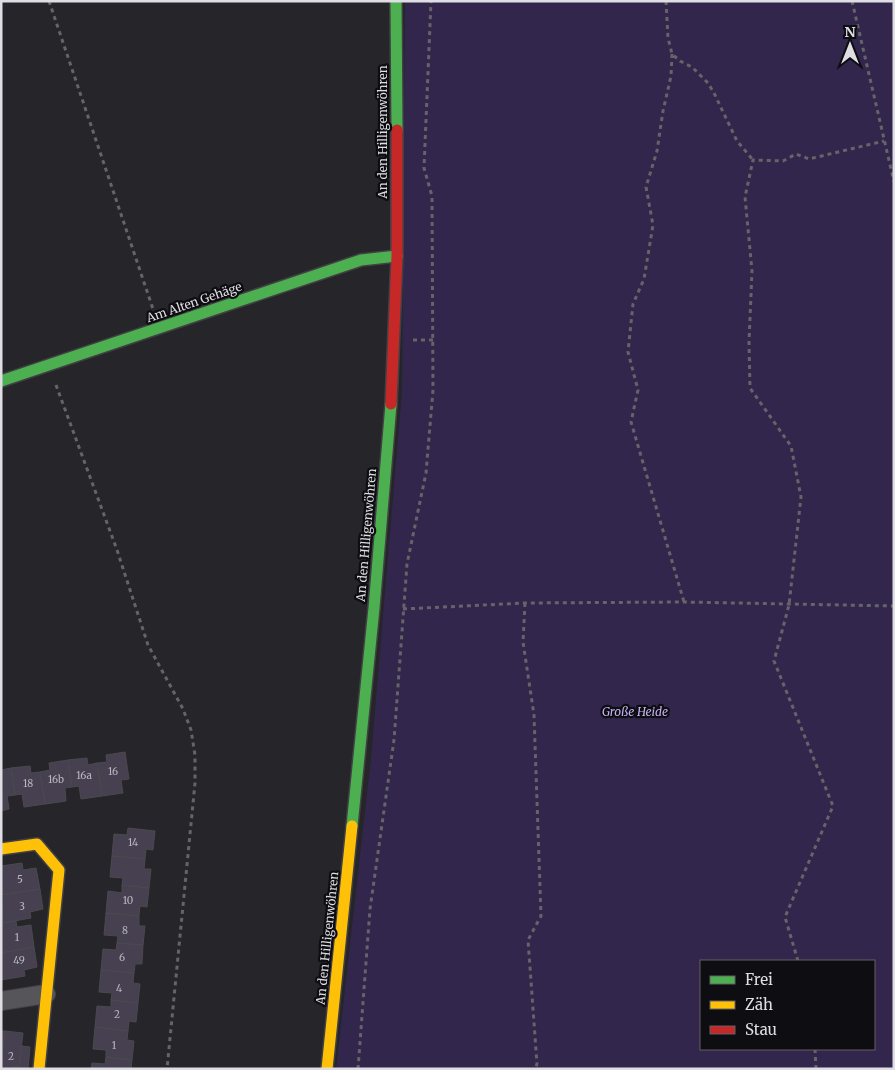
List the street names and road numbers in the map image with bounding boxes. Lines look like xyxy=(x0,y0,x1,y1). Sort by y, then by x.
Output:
street label: An den Hilligenwöhren xyxy=(375,65,390,200)
street label: Am Alten Gehäge xyxy=(143,279,244,326)
street label: An den Hilligenwöhren xyxy=(353,468,379,603)
street label: An den Hilligenwöhren xyxy=(312,871,341,1006)

